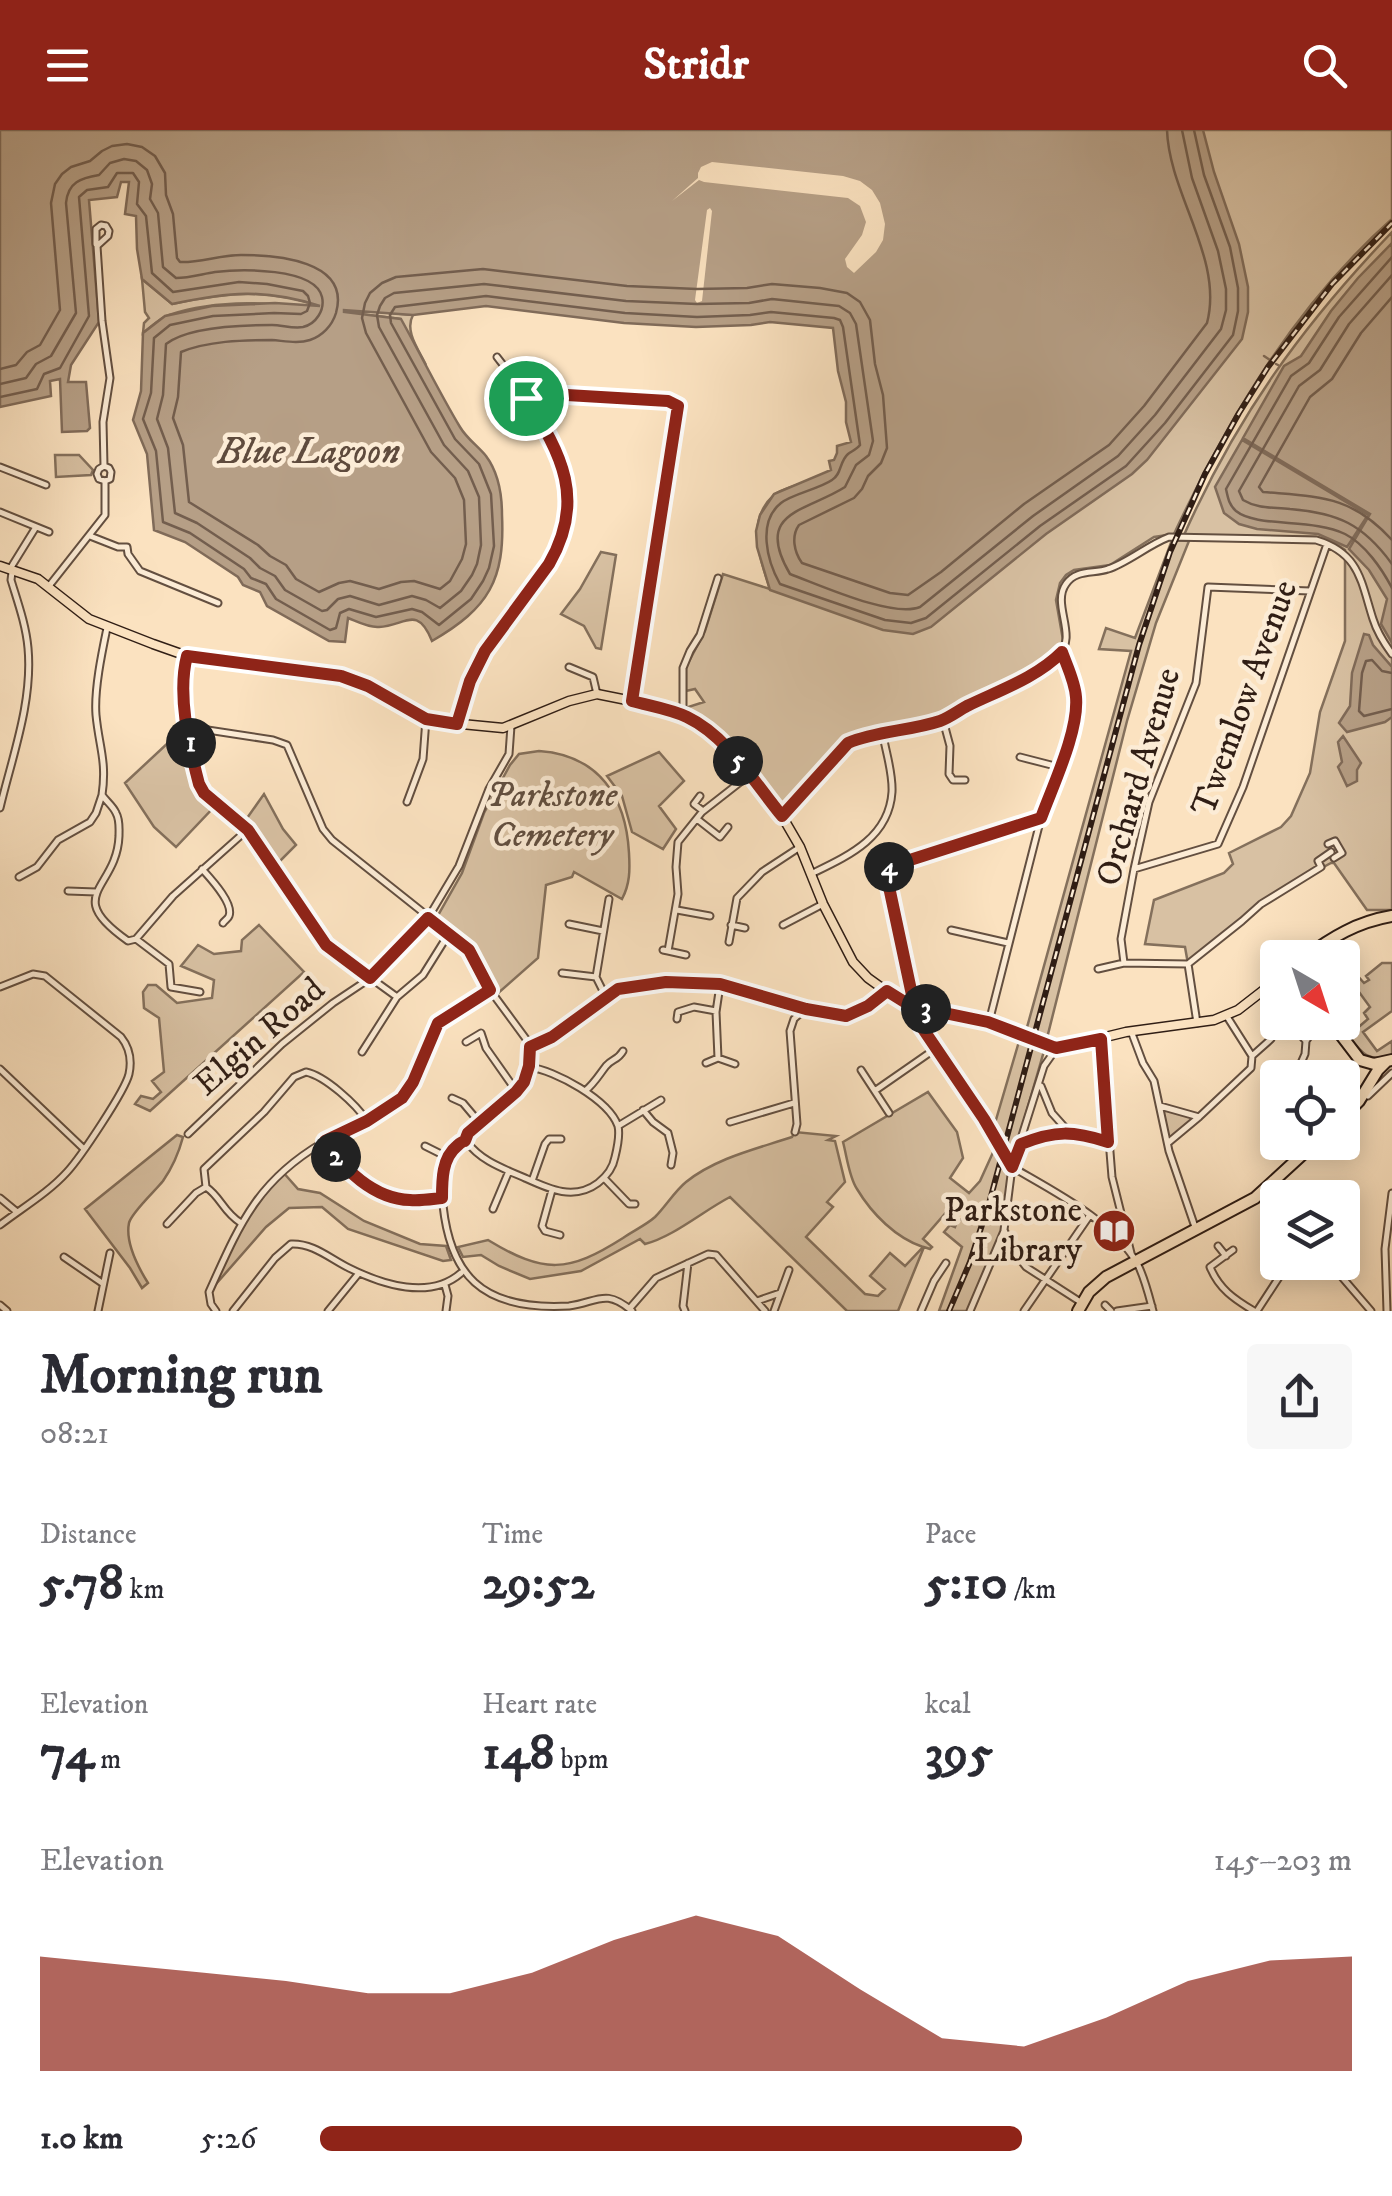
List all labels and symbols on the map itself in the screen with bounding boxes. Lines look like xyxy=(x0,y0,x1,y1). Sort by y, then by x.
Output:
pin xyxy=(484,356,569,441)
water label: Blue Lagoon xyxy=(216,428,400,476)
street label: Twemlow Avenue xyxy=(1182,574,1308,822)
street label: Orchard Avenue xyxy=(1087,663,1191,891)
pin: 1 xyxy=(166,718,216,768)
pin: 5 xyxy=(713,736,763,786)
park label: Parkstone Cemetery xyxy=(487,774,618,858)
pin: 4 xyxy=(864,842,914,892)
north arrow xyxy=(1260,940,1360,1040)
street label: Elgin Road xyxy=(185,968,335,1106)
pin: 3 xyxy=(901,984,951,1034)
pin: 2 xyxy=(311,1132,361,1182)
place label: Parkstone Library xyxy=(944,1189,1082,1273)
library icon: Parkstone Library xyxy=(1091,1208,1137,1254)

